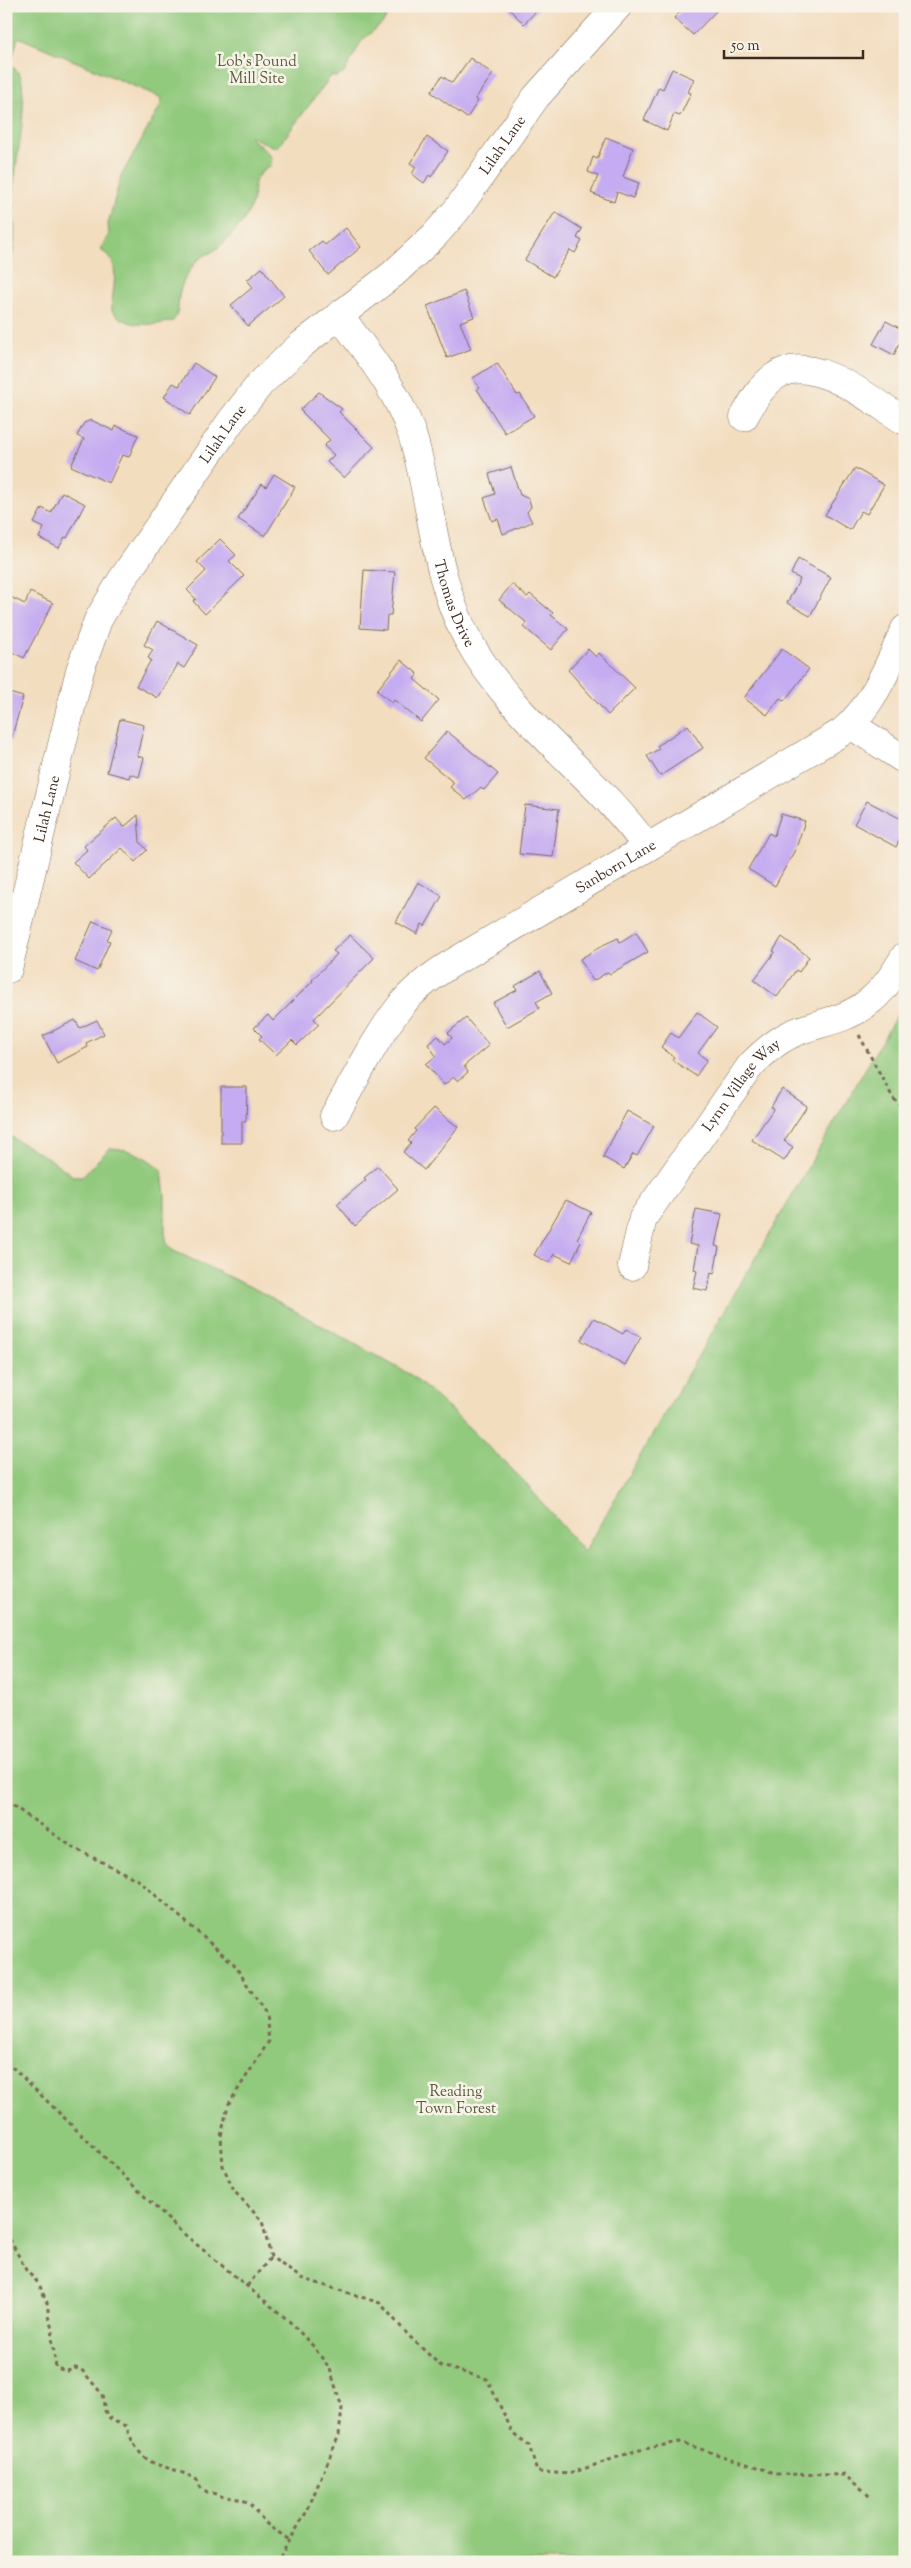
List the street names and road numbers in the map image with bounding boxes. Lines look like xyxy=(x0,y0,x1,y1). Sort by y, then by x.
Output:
street label: Lilah Lane xyxy=(476,112,532,180)
street label: Lilah Lane xyxy=(196,401,252,468)
street label: Thomas Drive xyxy=(428,558,479,652)
street label: Lilah Lane xyxy=(30,773,66,845)
street label: Sanborn Lane xyxy=(572,835,661,900)
street label: Lynn Village Way xyxy=(698,1034,786,1137)

